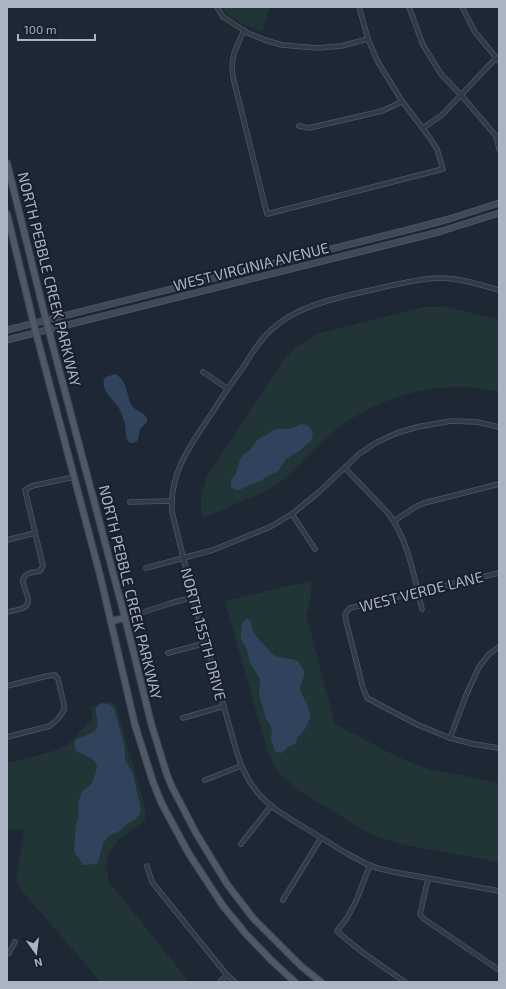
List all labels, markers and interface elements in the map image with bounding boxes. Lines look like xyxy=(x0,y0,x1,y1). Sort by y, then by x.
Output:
scale bar xyxy=(18,16,95,42)
text: 100 m xyxy=(24,22,56,36)
street label: NORTH PEBBLE CREEK PARKWAY xyxy=(15,170,86,389)
street label: WEST VIRGINIA AVENUE xyxy=(171,238,331,294)
street label: NORTH PEBBLE CREEK PARKWAY xyxy=(96,483,167,702)
street label: NORTH 155TH DRIVE xyxy=(178,566,230,702)
street label: WEST VERDE LANE xyxy=(357,567,485,615)
north arrow xyxy=(16,933,56,973)
text: N xyxy=(33,956,44,970)

